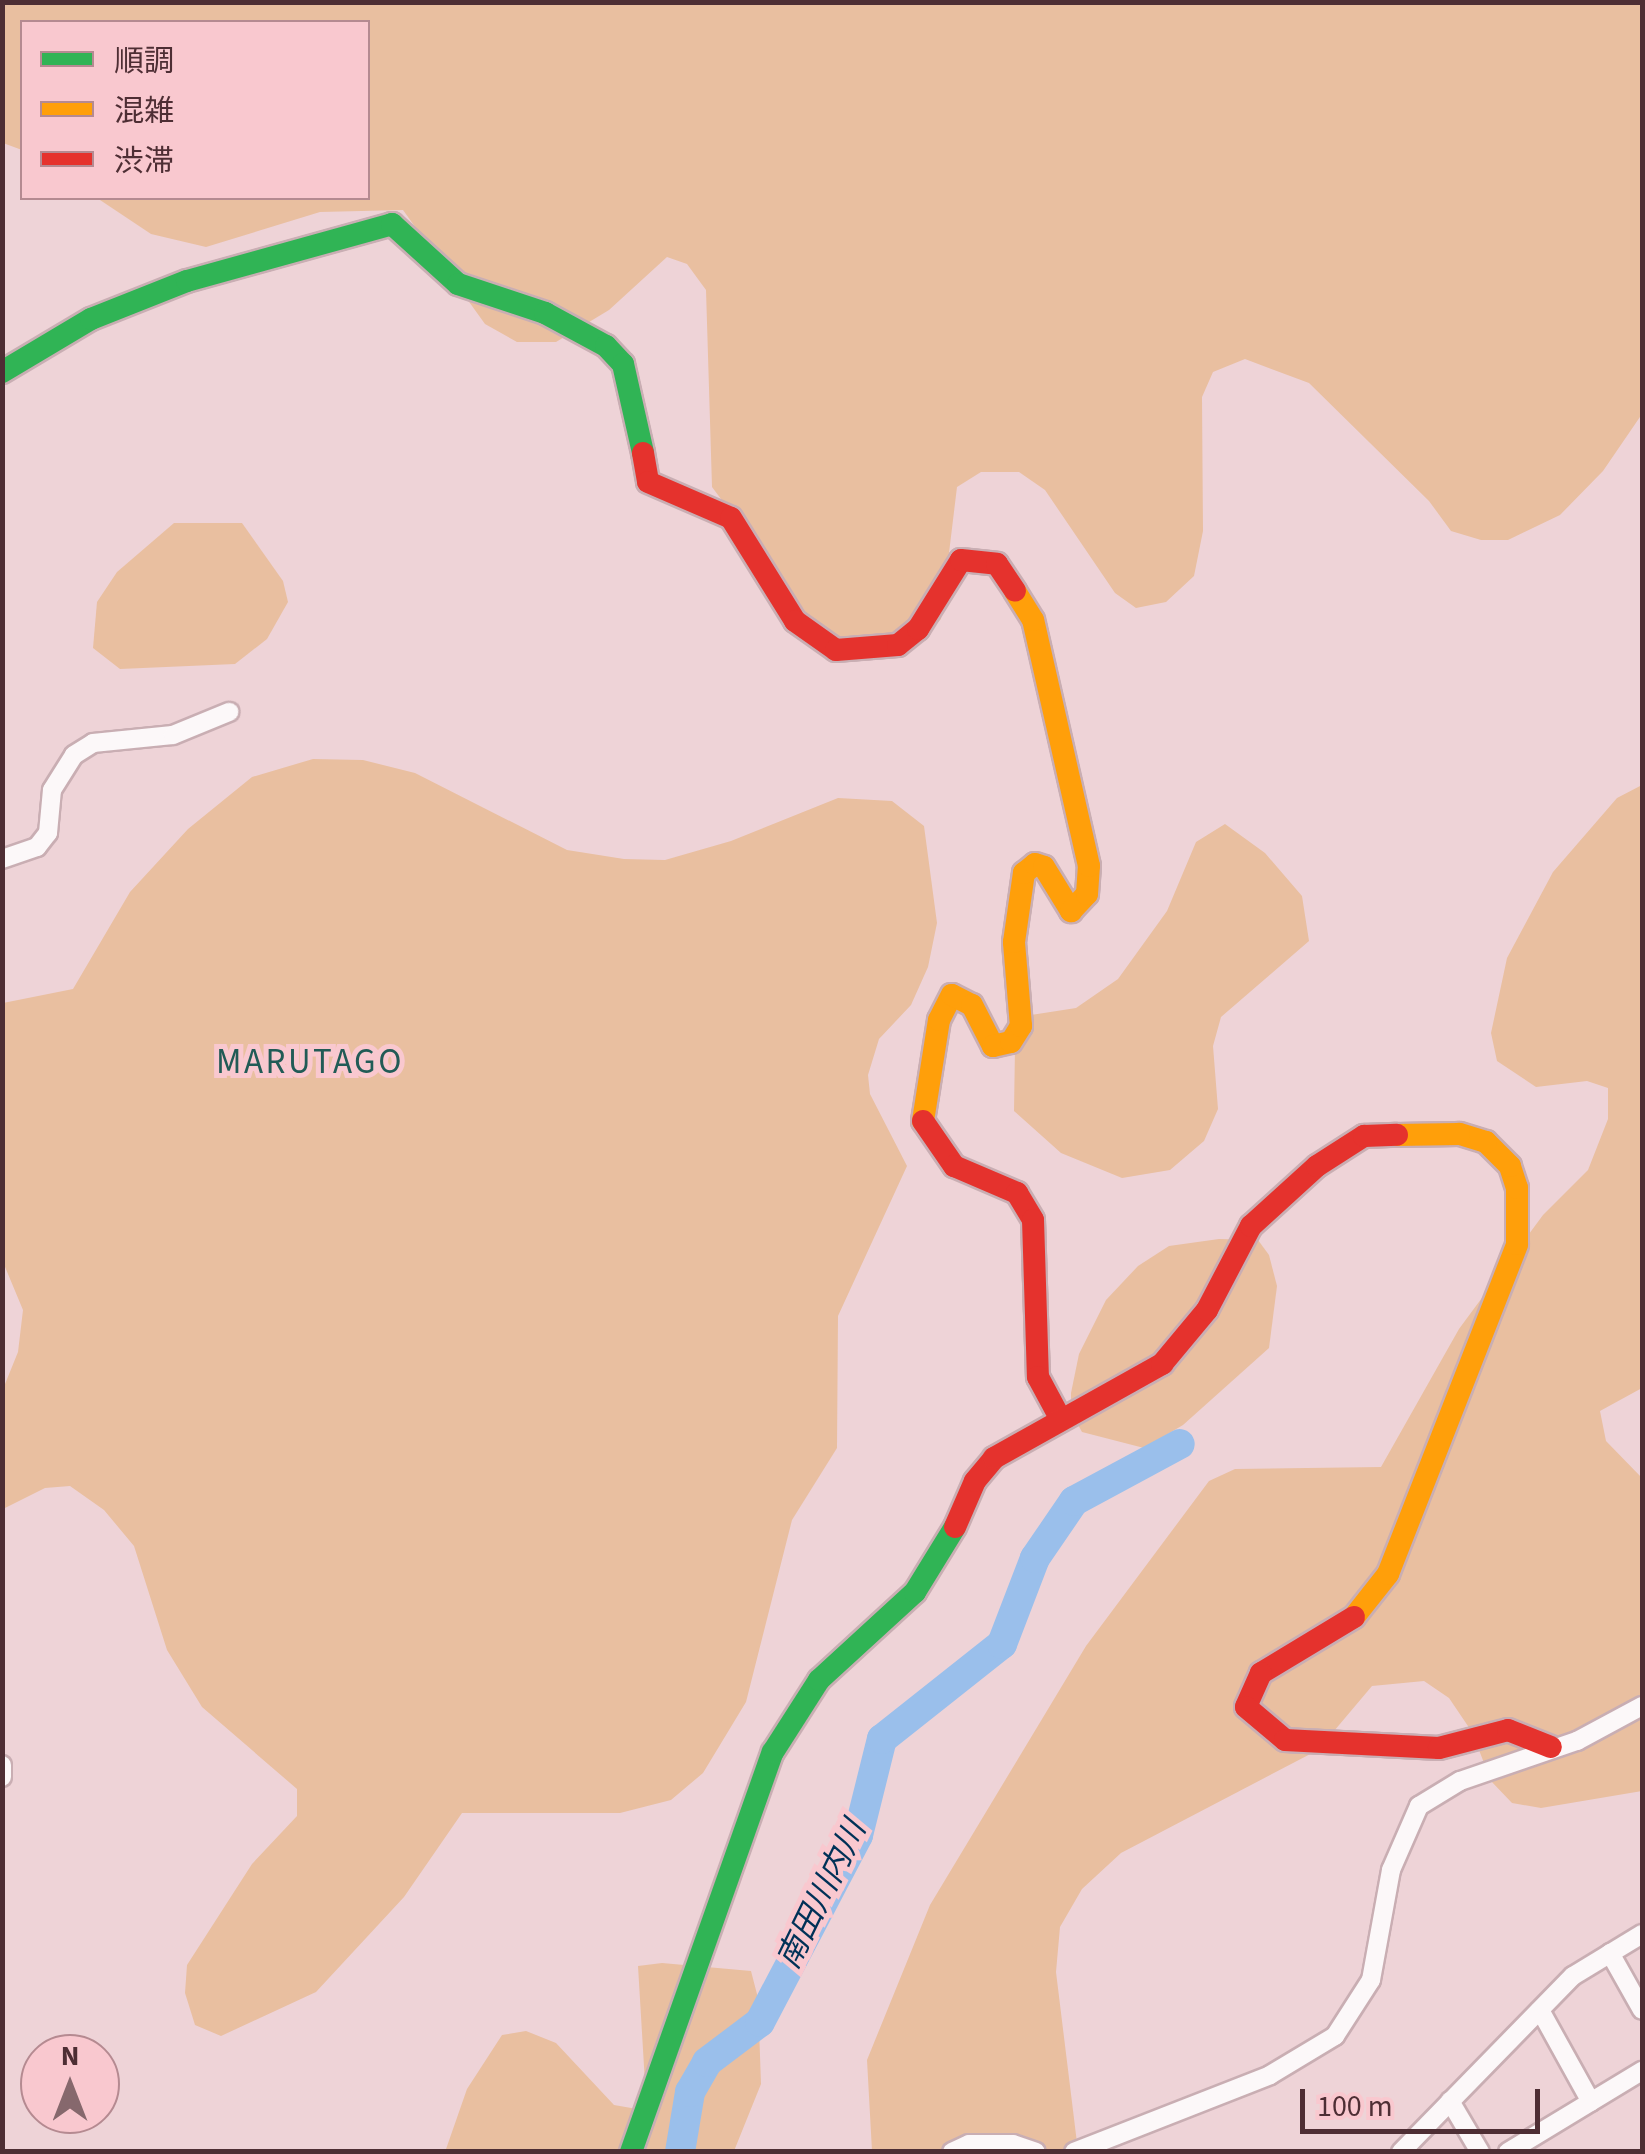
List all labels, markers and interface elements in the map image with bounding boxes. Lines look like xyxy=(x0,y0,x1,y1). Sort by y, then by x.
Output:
legend xyxy=(20,20,370,200)
text: 順調 xyxy=(114,40,174,83)
text: 混雑 xyxy=(114,90,174,133)
text: 渋滞 xyxy=(114,140,174,183)
district label: MARUTAGO xyxy=(216,1041,404,1083)
water label: 南田川内川 xyxy=(770,1815,874,1975)
north arrow xyxy=(20,2034,120,2134)
text: N xyxy=(61,2036,79,2076)
scale bar xyxy=(1305,2069,1545,2131)
text: 100 m xyxy=(1317,2085,1393,2128)

